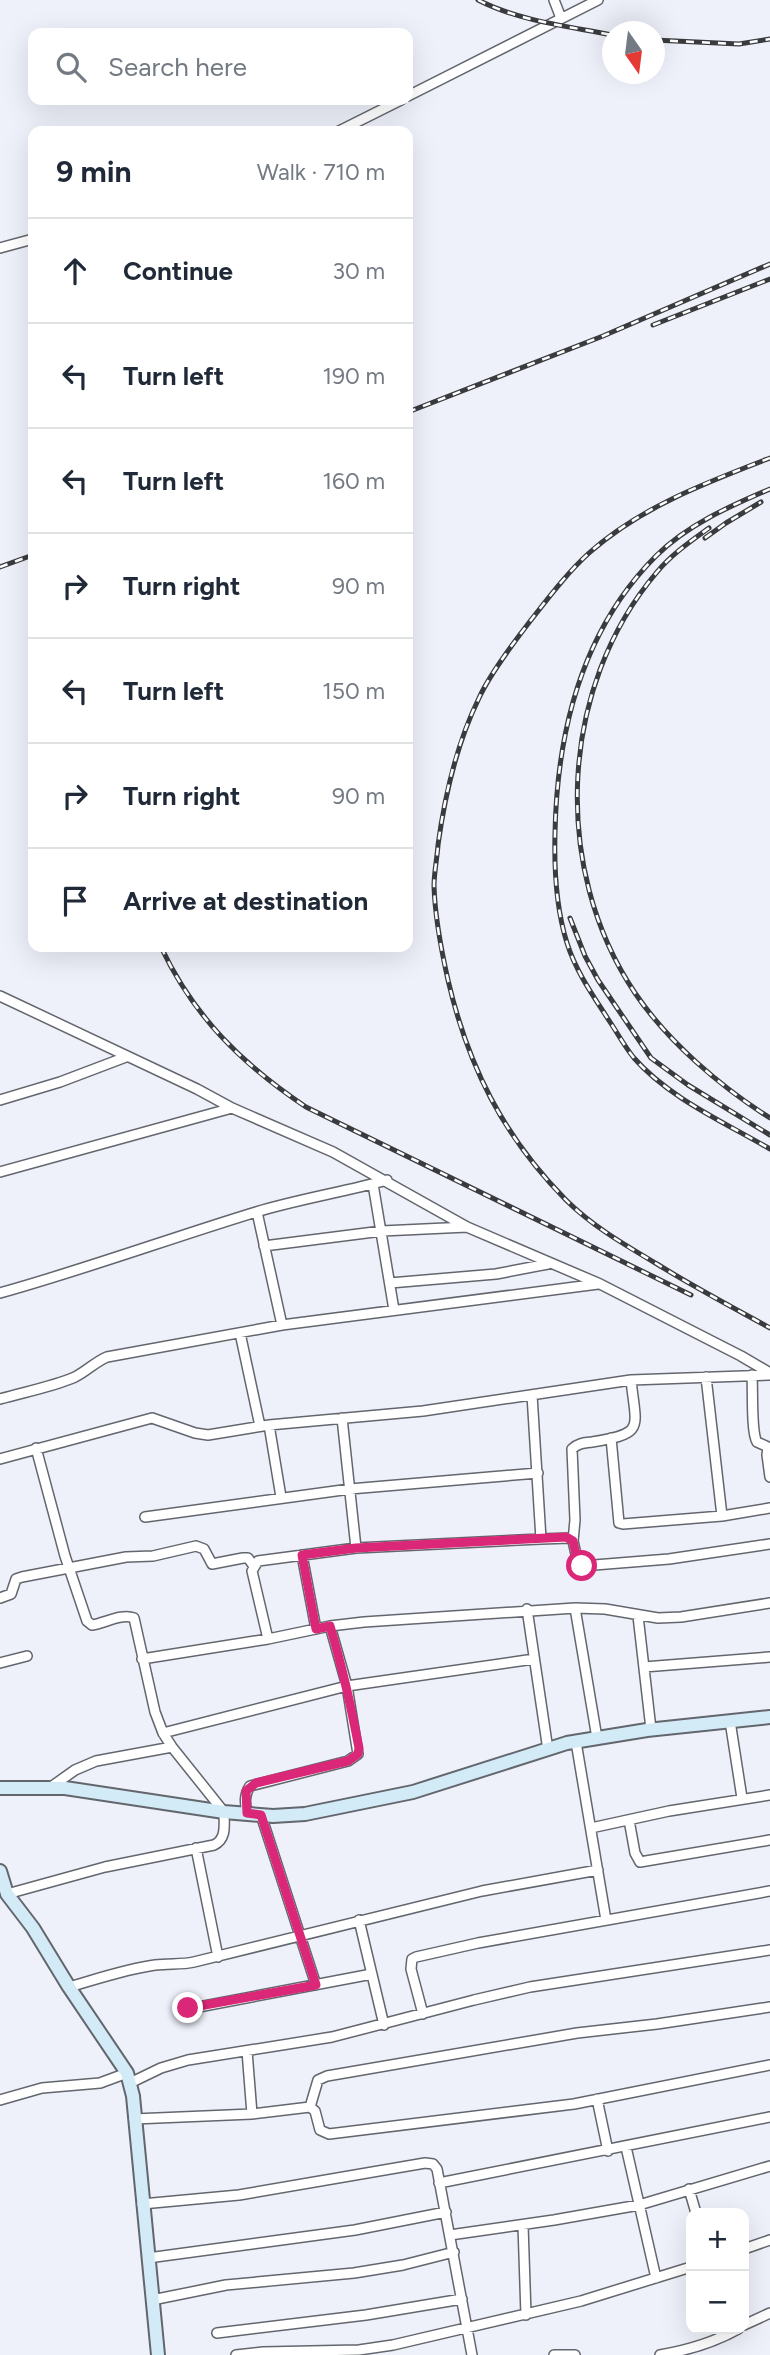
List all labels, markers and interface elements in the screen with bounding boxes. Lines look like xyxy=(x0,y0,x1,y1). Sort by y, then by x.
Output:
north arrow xyxy=(602,21,665,84)
search box xyxy=(28,28,413,105)
icon: search xyxy=(52,48,90,86)
text: Search here xyxy=(108,51,247,83)
text: 9 min xyxy=(56,153,132,190)
text: Walk · 710 m xyxy=(257,158,385,186)
icon: ahead xyxy=(56,252,94,290)
text: Continue xyxy=(123,255,233,287)
text: 30 m xyxy=(332,257,385,285)
icon: left xyxy=(56,357,94,395)
text: Turn left xyxy=(123,360,224,392)
text: 190 m xyxy=(322,362,385,390)
icon: left xyxy=(56,462,94,500)
text: Turn left xyxy=(123,465,224,497)
text: 160 m xyxy=(322,467,385,495)
icon: right xyxy=(56,567,94,605)
text: Turn right xyxy=(123,570,240,602)
text: 90 m xyxy=(332,572,385,600)
icon: left xyxy=(56,672,94,710)
text: Turn left xyxy=(123,675,224,707)
text: 150 m xyxy=(322,677,385,705)
icon: right xyxy=(56,777,94,815)
text: Turn right xyxy=(123,780,240,812)
text: 90 m xyxy=(332,782,385,810)
icon: arrive xyxy=(56,882,94,920)
text: Arrive at destination xyxy=(123,885,368,917)
route start xyxy=(566,1550,597,1581)
route end xyxy=(172,1992,203,2023)
map controls xyxy=(686,2208,749,2334)
button: + xyxy=(686,2208,749,2271)
button: − xyxy=(686,2271,749,2334)

